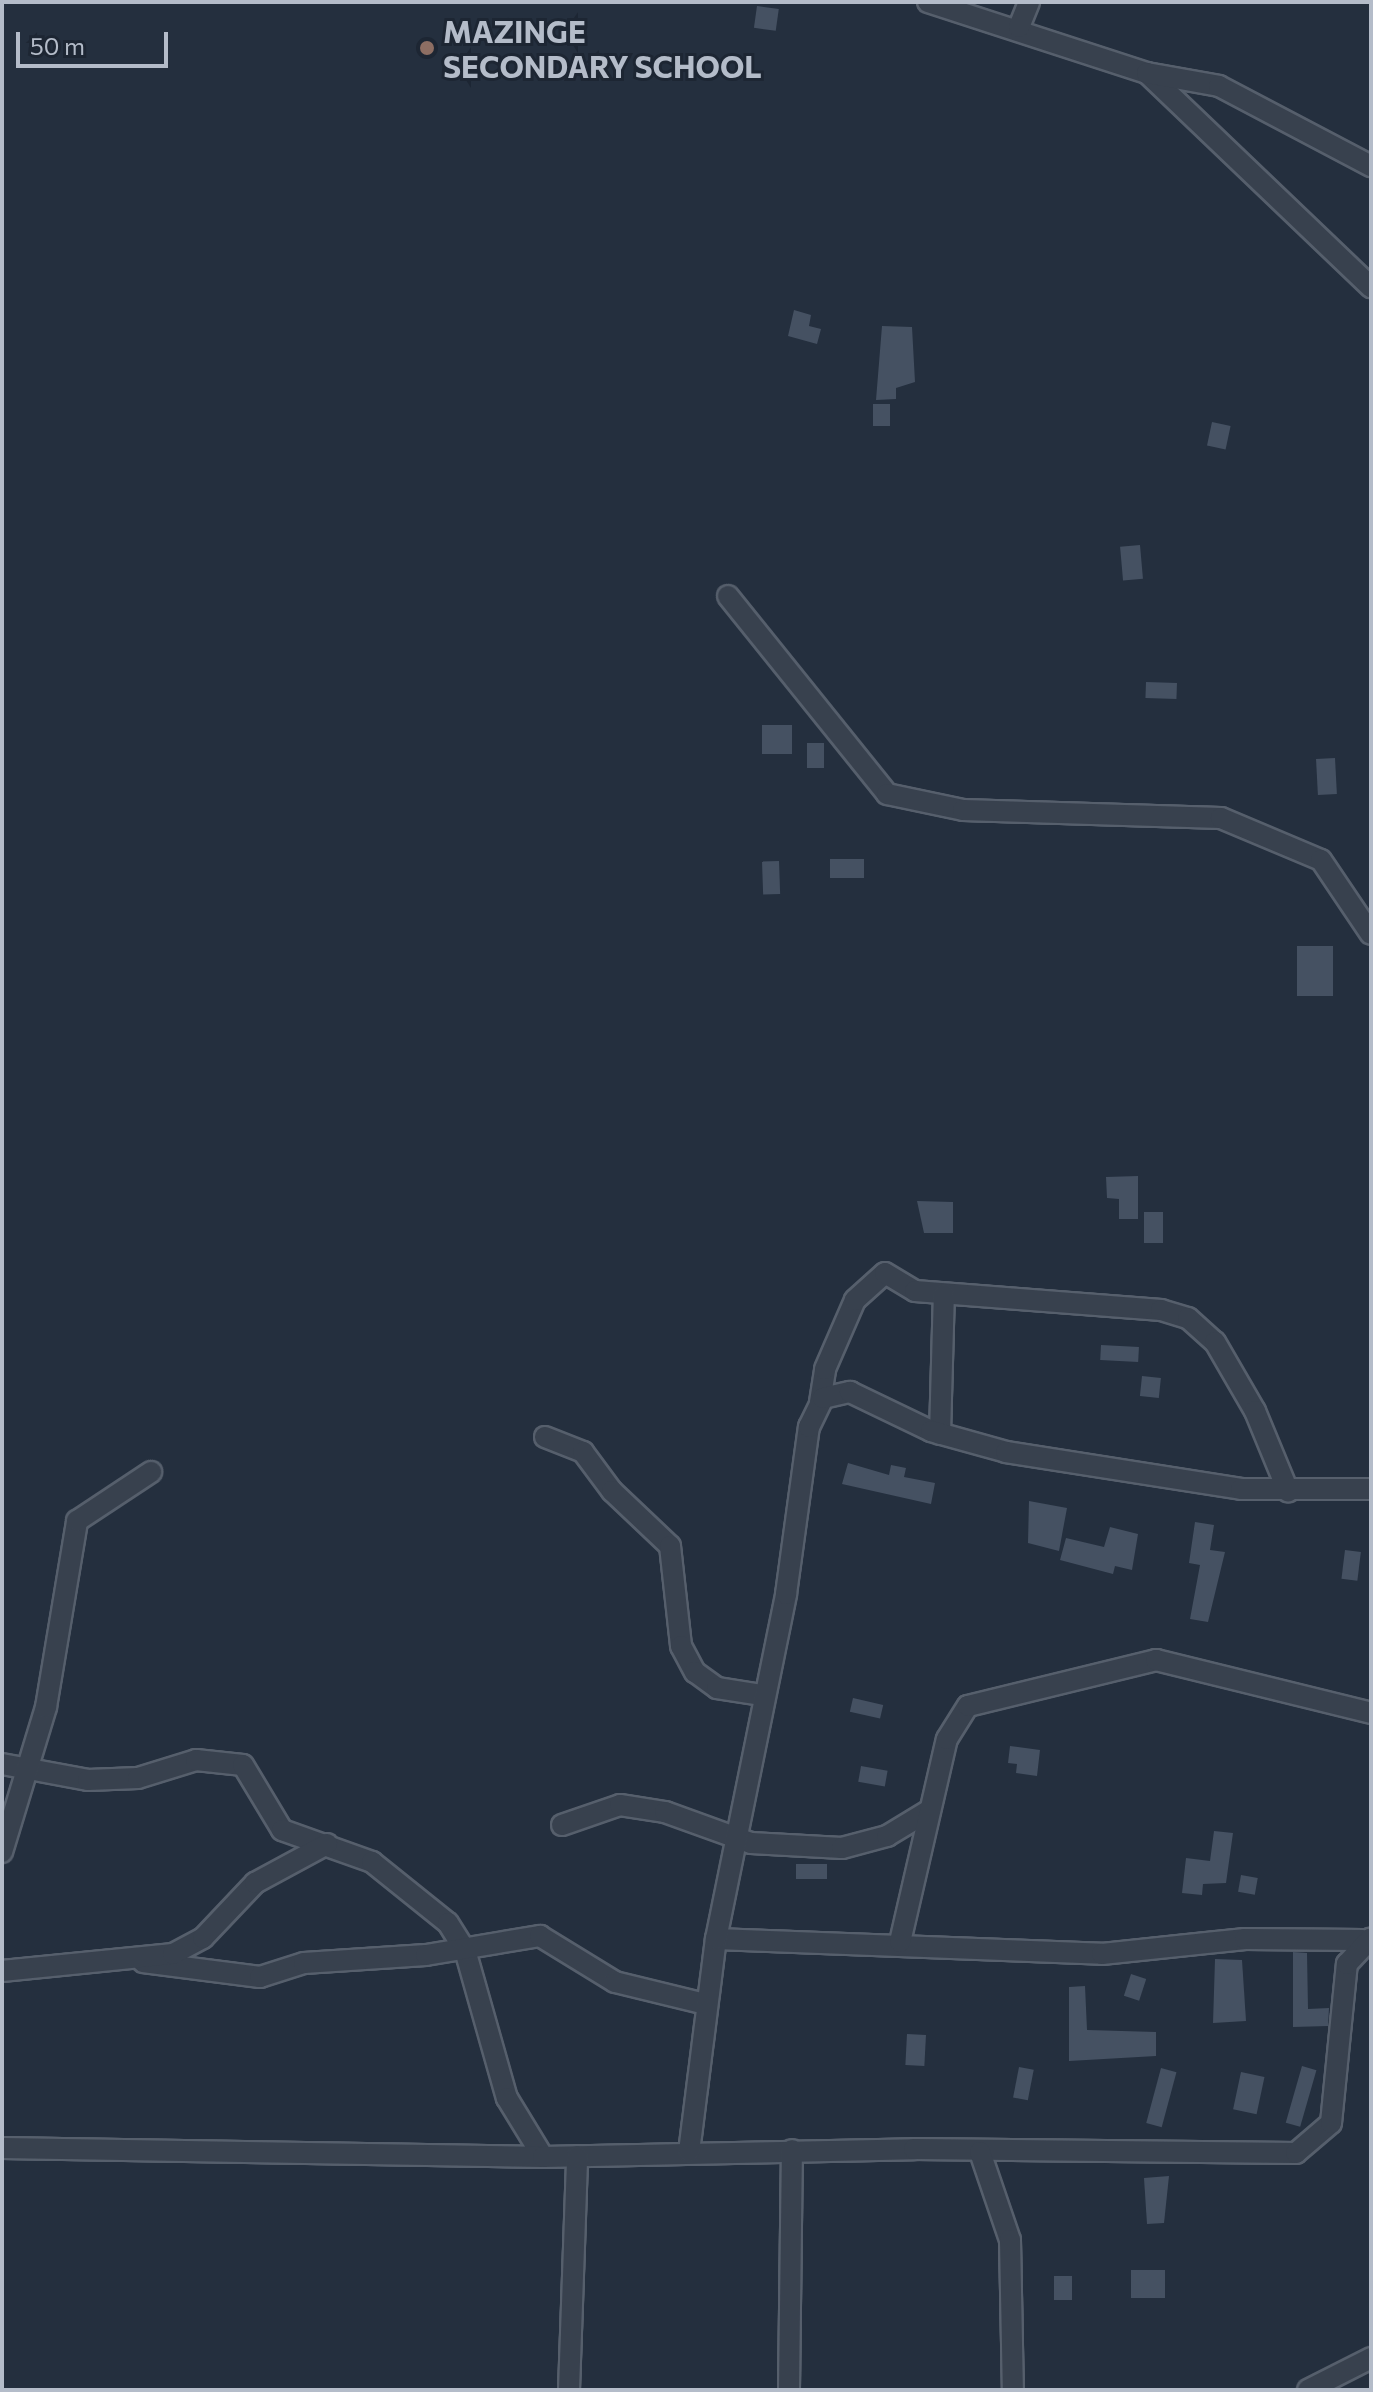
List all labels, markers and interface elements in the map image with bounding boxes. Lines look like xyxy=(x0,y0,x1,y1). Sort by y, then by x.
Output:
place label: MAZINGE SECONDARY SCHOOL xyxy=(443,13,762,84)
scale bar xyxy=(20,16,172,66)
text: 50 m xyxy=(30,31,85,60)
marker: MAZINGE SECONDARY SCHOOL xyxy=(418,39,436,57)

